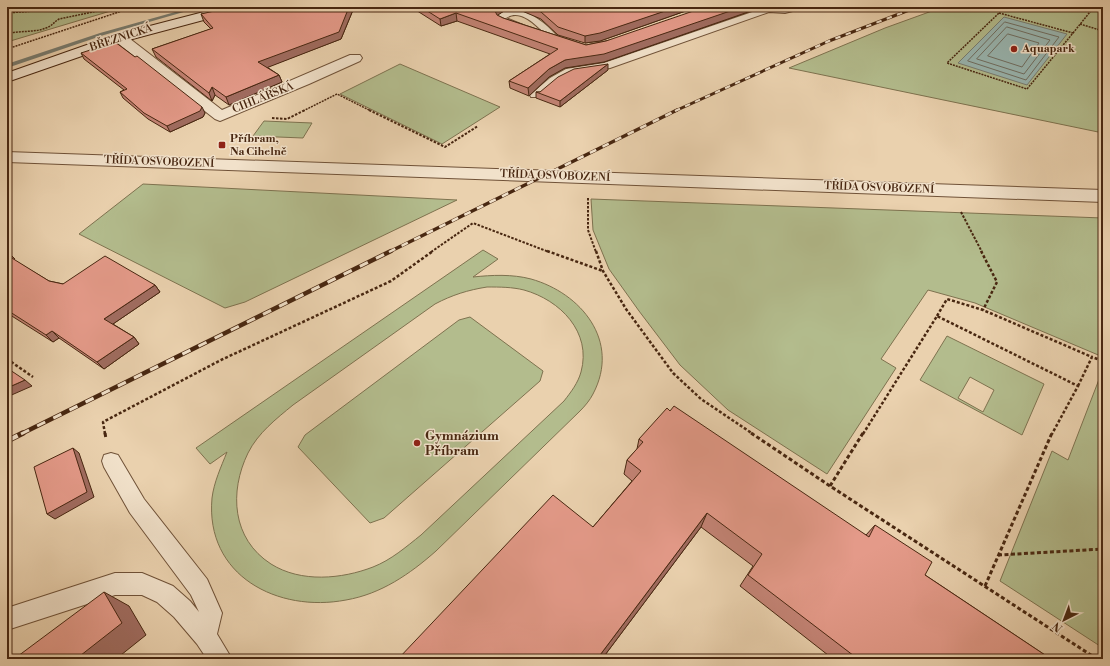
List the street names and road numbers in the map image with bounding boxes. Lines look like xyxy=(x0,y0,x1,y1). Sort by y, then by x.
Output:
street label: BŘEZNICKÁ xyxy=(87,20,155,55)
street label: CIHLÁŘSKÁ xyxy=(230,78,296,117)
street label: TŘÍDA OSVOBOZENÍ xyxy=(104,152,215,171)
street label: TŘÍDA OSVOBOZENÍ xyxy=(500,166,611,185)
street label: TŘÍDA OSVOBOZENÍ xyxy=(824,178,935,197)

